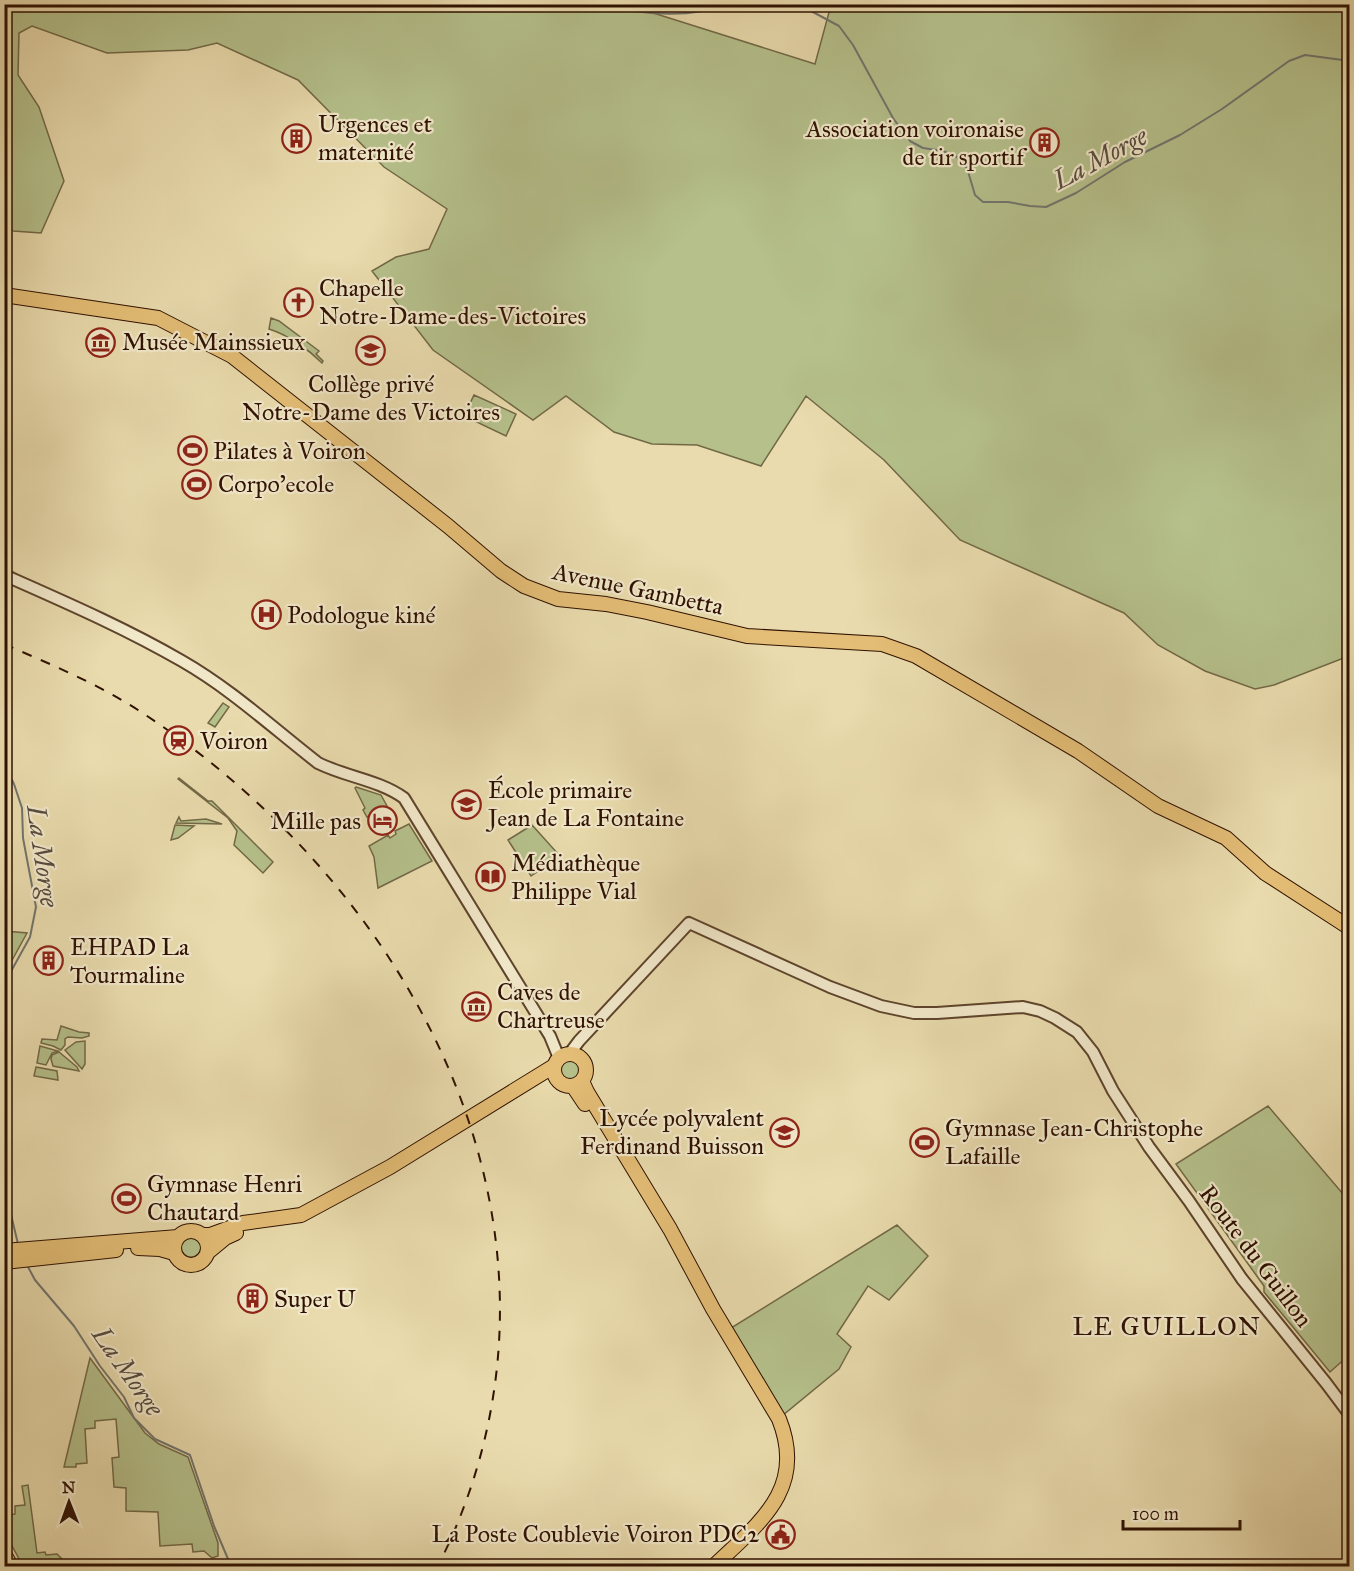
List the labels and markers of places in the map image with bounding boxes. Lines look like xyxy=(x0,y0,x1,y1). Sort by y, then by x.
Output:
place label: Urgences et maternité xyxy=(318,109,433,167)
place label: Association voironaise de tir sportif xyxy=(805,114,1028,172)
building icon: Urgences et maternité xyxy=(281,122,313,154)
building icon: Association voironaise de tir sportif xyxy=(1029,127,1061,159)
place label: Chapelle Notre-Dame-des-Victoires xyxy=(319,273,586,331)
church icon: Chapelle Notre-Dame-des-Victoires xyxy=(282,286,314,318)
museum icon: Musée Mainssieux xyxy=(85,326,117,358)
place label: Musée Mainssieux xyxy=(122,327,305,357)
school or university icon: Collège privé Notre-Dame des Victoires xyxy=(355,335,387,367)
place label: Collège privé Notre-Dame des Victoires xyxy=(242,369,500,427)
sports icon: Pilates à Voiron xyxy=(176,435,208,467)
place label: Pilates à Voiron xyxy=(213,436,366,466)
sports icon: Corpo'ecole xyxy=(181,468,213,500)
place label: Corpo'ecole xyxy=(218,469,334,499)
hospital icon: Podologue kiné xyxy=(250,599,282,631)
place label: Podologue kiné xyxy=(287,600,435,630)
station icon: Voiron xyxy=(163,725,195,757)
place label: Voiron xyxy=(199,726,268,756)
place label: École primaire Jean de La Fontaine xyxy=(485,775,684,833)
school or university icon: École primaire Jean de La Fontaine xyxy=(451,788,483,820)
hotel icon: Mille pas xyxy=(366,805,398,837)
place label: Mille pas xyxy=(271,806,361,836)
place label: Médiathèque Philippe Vial xyxy=(511,848,640,906)
library icon: Médiathèque Philippe Vial xyxy=(474,861,506,893)
place label: EHPAD La Tourmaline xyxy=(70,932,190,990)
building icon: EHPAD La Tourmaline xyxy=(33,945,65,977)
place label: Caves de Chartreuse xyxy=(497,977,605,1035)
museum icon: Caves de Chartreuse xyxy=(460,990,492,1022)
place label: Lycée polyvalent Ferdinand Buisson xyxy=(580,1103,764,1161)
place label: Gymnase Jean-Christophe Lafaille xyxy=(945,1113,1203,1171)
school or university icon: Lycée polyvalent Ferdinand Buisson xyxy=(769,1116,801,1148)
sports icon: Gymnase Jean-Christophe Lafaille xyxy=(908,1126,940,1158)
place label: Gymnase Henri Chautard xyxy=(147,1169,302,1227)
sports icon: Gymnase Henri Chautard xyxy=(110,1182,142,1214)
building icon: Super U xyxy=(237,1283,269,1315)
place label: Super U xyxy=(274,1284,356,1314)
public building icon: La Poste Coublevie Voiron PDC2 xyxy=(764,1518,796,1550)
place label: La Poste Coublevie Voiron PDC2 xyxy=(431,1519,759,1549)

